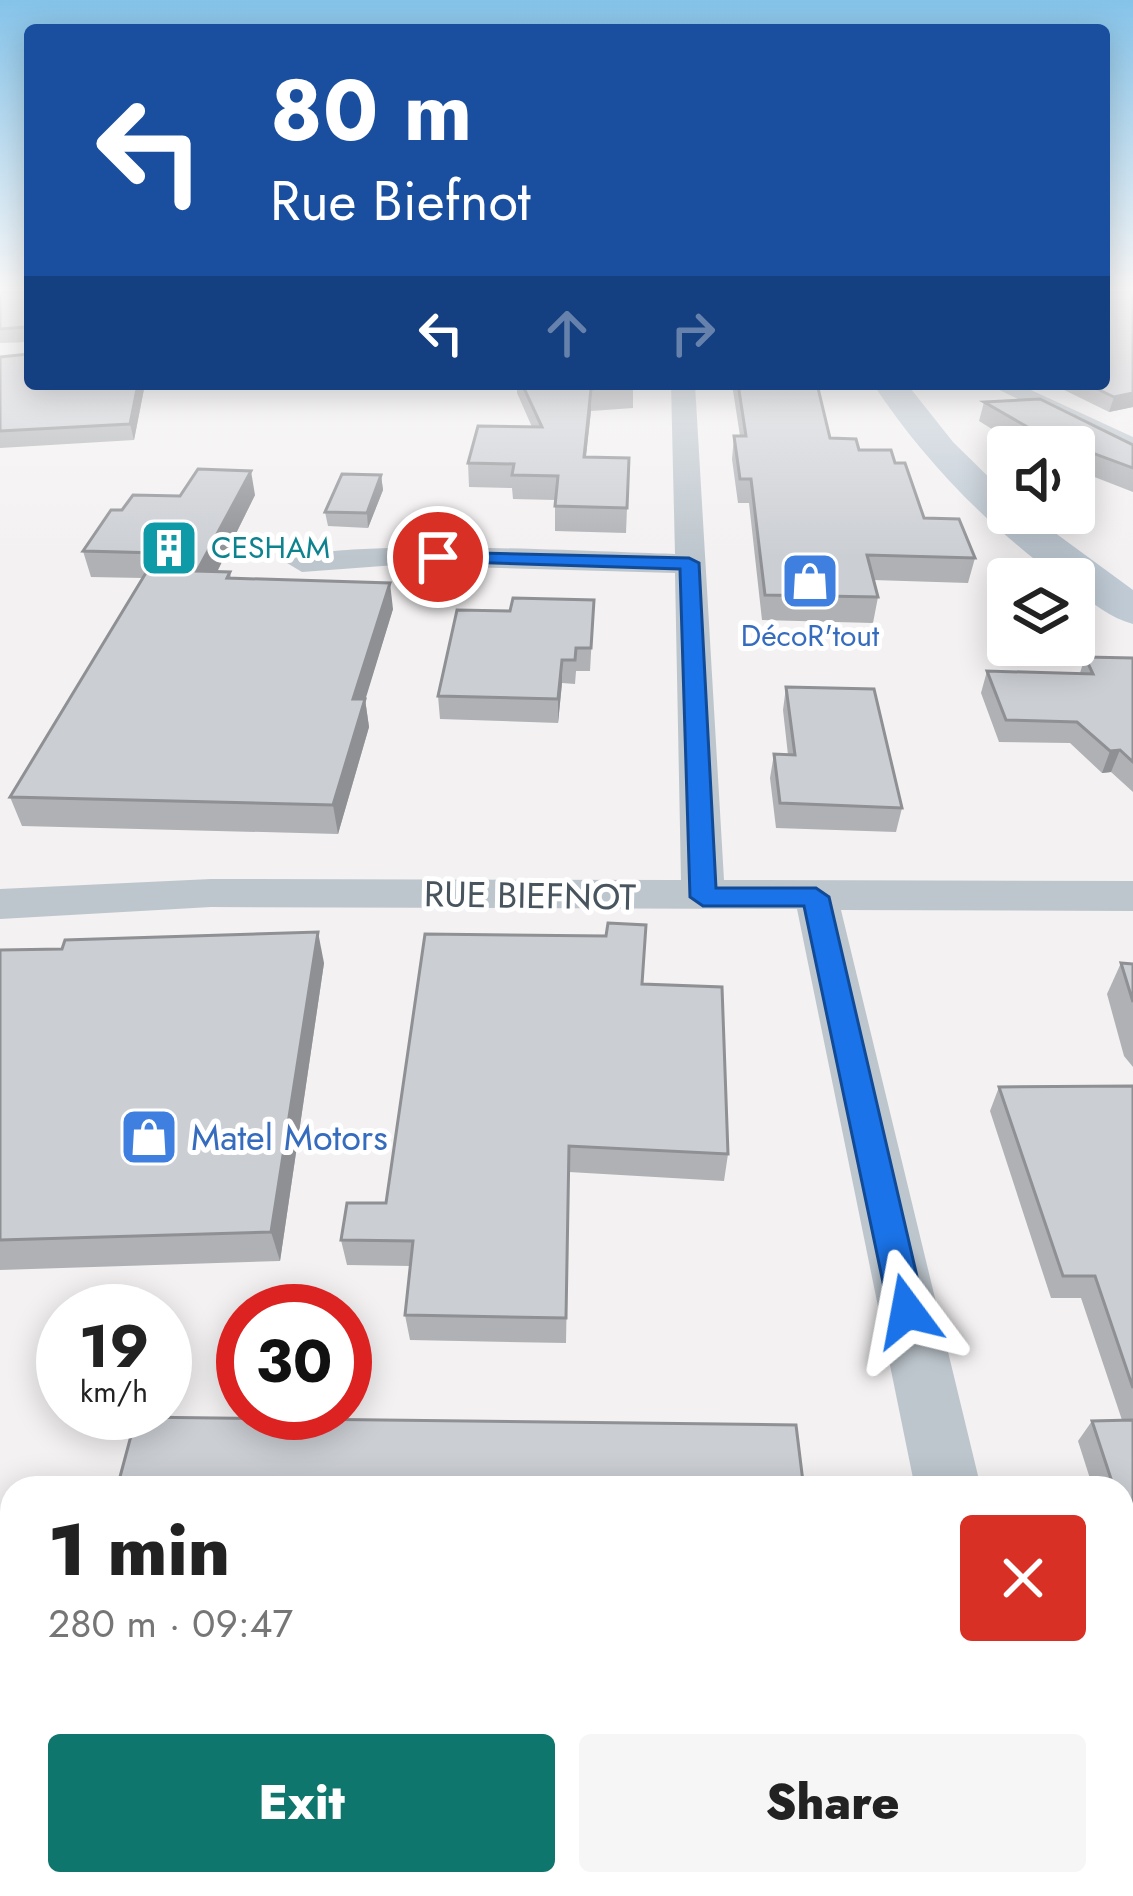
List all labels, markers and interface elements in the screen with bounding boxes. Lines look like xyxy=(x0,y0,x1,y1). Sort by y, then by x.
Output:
text: 80 m xyxy=(270,50,472,172)
icon: left xyxy=(72,72,228,228)
text: Rue Biefnot xyxy=(270,162,531,240)
icon: left xyxy=(408,300,474,366)
icon: ahead xyxy=(534,300,600,366)
icon: right xyxy=(660,300,726,366)
map controls xyxy=(987,426,1095,666)
button: sound xyxy=(987,426,1095,534)
pin xyxy=(387,506,489,608)
building icon: CESHAM xyxy=(138,517,200,579)
icon: arrive xyxy=(405,524,471,590)
place label: CESHAM xyxy=(211,526,330,569)
shop icon: DécoR'tout xyxy=(779,550,841,612)
button: layers xyxy=(987,558,1095,666)
place label: DécoR'tout xyxy=(741,614,880,657)
street label: RUE BIEFNOT xyxy=(424,867,637,923)
shop icon: Matel Motors xyxy=(118,1106,180,1168)
place label: Matel Motors xyxy=(191,1111,388,1163)
position arrow xyxy=(844,1248,970,1374)
speed limit sign: 30 xyxy=(216,1284,372,1440)
text: 19 xyxy=(79,1303,149,1390)
text: km/h xyxy=(80,1370,148,1413)
text: 1 min xyxy=(48,1498,230,1602)
button: close xyxy=(960,1515,1086,1641)
text: 280 m · 09:47 xyxy=(48,1595,293,1652)
button: Exit xyxy=(48,1734,555,1872)
button: Share xyxy=(579,1734,1086,1872)

